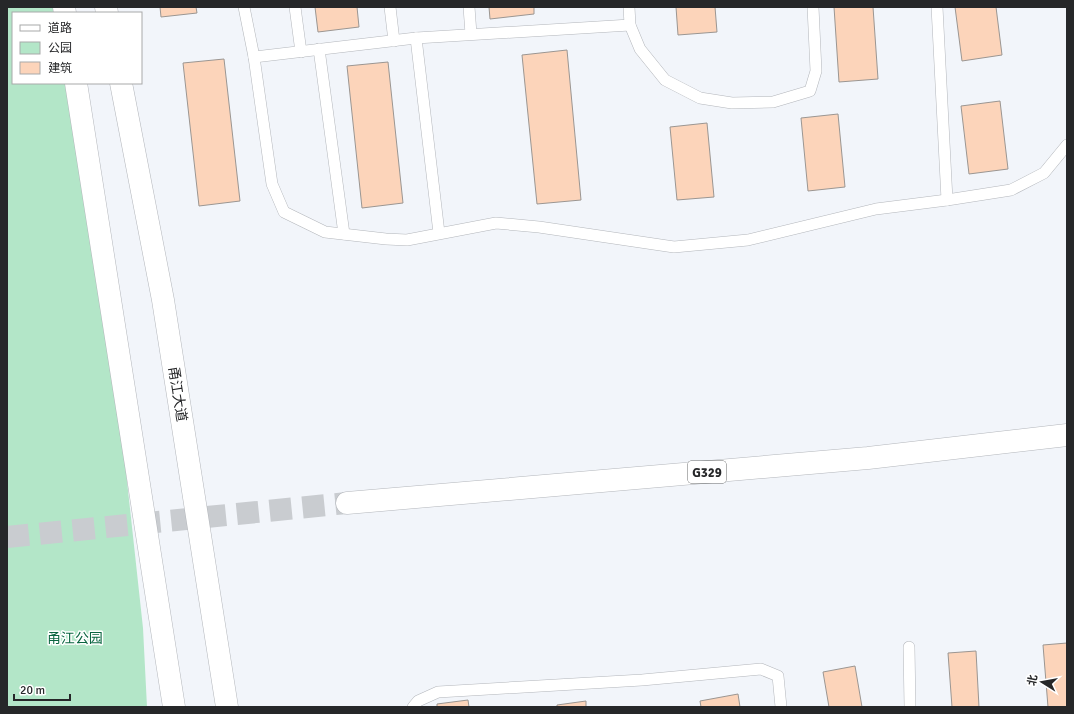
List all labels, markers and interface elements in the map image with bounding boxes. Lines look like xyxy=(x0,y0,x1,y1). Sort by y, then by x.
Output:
legend xyxy=(12,12,142,84)
text: 道路 xyxy=(48,21,72,36)
text: 公园 xyxy=(48,41,72,56)
text: 建筑 xyxy=(48,61,72,76)
street label: 甬江大道 xyxy=(165,365,190,423)
road number: G329 xyxy=(688,461,726,483)
park label: 甬江公园 xyxy=(47,630,103,647)
north arrow xyxy=(1022,662,1062,702)
text: 北 xyxy=(1025,674,1040,687)
scale bar xyxy=(14,676,70,702)
text: 20 m xyxy=(20,683,45,698)

